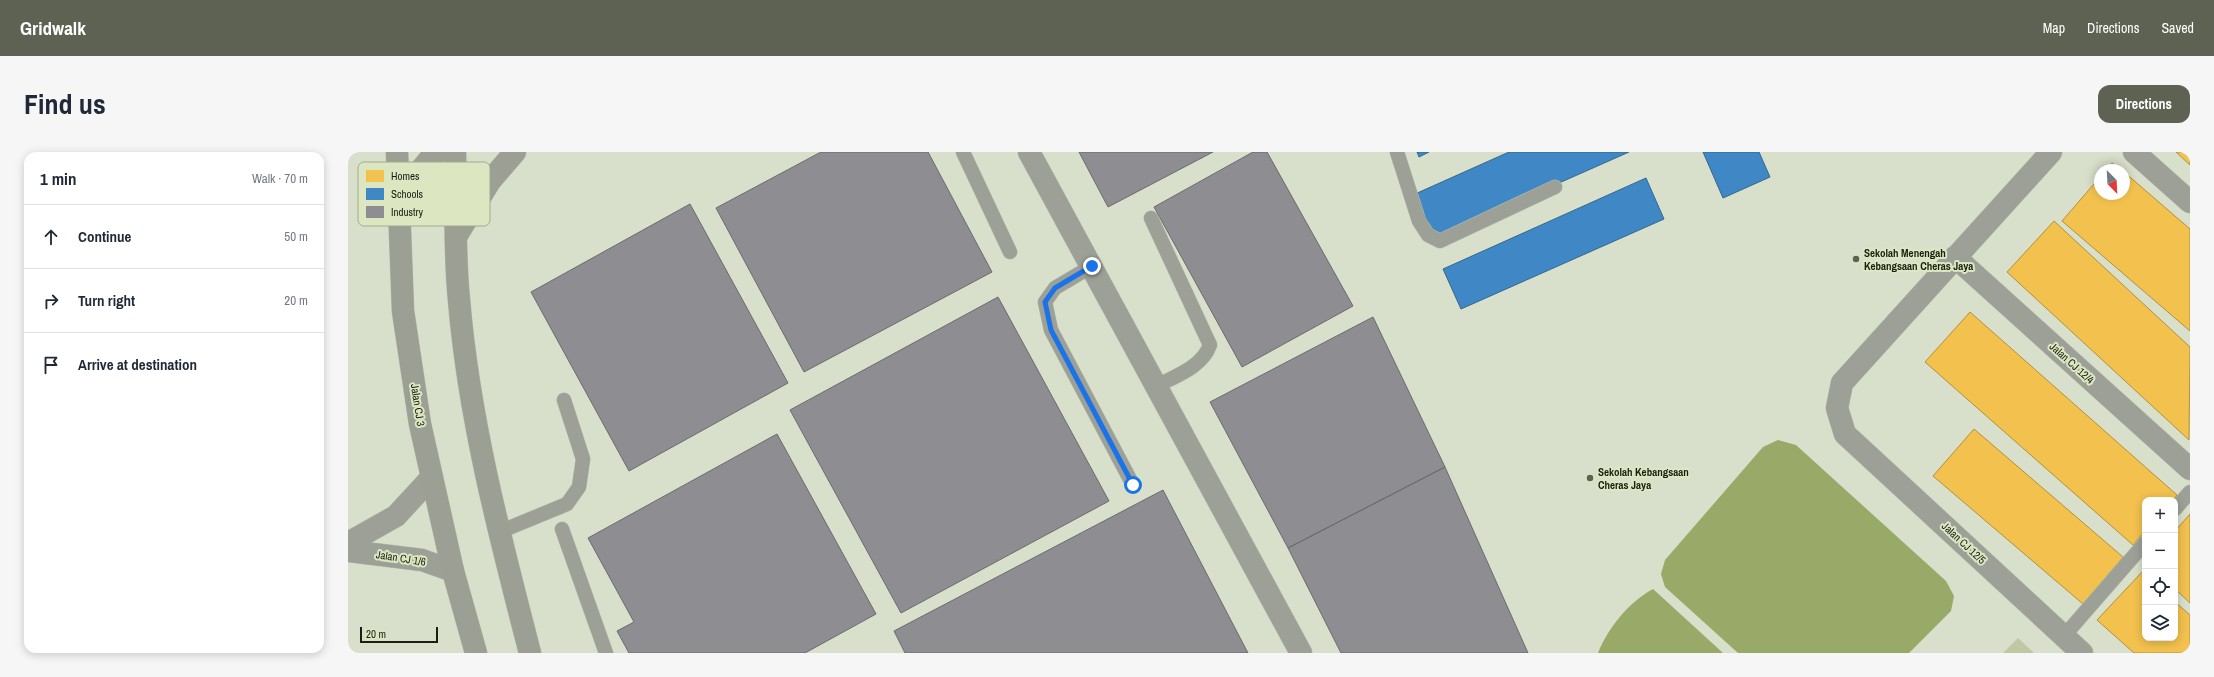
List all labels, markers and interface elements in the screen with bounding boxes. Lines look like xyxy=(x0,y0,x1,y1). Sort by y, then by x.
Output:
text: Gridwalk xyxy=(20,15,86,41)
text: Map xyxy=(2043,19,2065,37)
text: Directions xyxy=(2087,19,2139,37)
text: Saved xyxy=(2161,19,2194,37)
text: Find us xyxy=(24,85,106,123)
button: Directions xyxy=(2098,85,2190,123)
legend xyxy=(358,162,490,226)
north arrow xyxy=(2094,164,2130,200)
text: 1 min xyxy=(40,167,76,190)
text: Homes xyxy=(391,169,420,183)
text: Walk · 70 m xyxy=(252,170,308,187)
text: Schools xyxy=(391,187,424,201)
text: Industry xyxy=(391,205,424,219)
icon: ahead xyxy=(40,226,62,248)
text: Continue xyxy=(78,226,131,247)
text: 50 m xyxy=(284,228,308,245)
place label: Sekolah Menengah Kebangsaan Cheras Jaya xyxy=(1864,246,1973,273)
marker: Sekolah Menengah Kebangsaan Cheras Jaya xyxy=(1851,254,1861,264)
route end xyxy=(1083,257,1101,275)
icon: right xyxy=(40,290,62,312)
text: Turn right xyxy=(78,290,135,311)
text: 20 m xyxy=(284,292,308,309)
street label: Jalan CJ 12/4 xyxy=(2047,339,2097,387)
icon: arrive xyxy=(40,354,62,376)
text: Arrive at destination xyxy=(78,354,197,375)
street label: Jalan CJ 3 xyxy=(408,383,428,427)
place label: Sekolah Kebangsaan Cheras Jaya xyxy=(1598,465,1689,492)
marker: Sekolah Kebangsaan Cheras Jaya xyxy=(1585,473,1595,483)
route start xyxy=(1124,476,1142,494)
map controls xyxy=(2142,497,2178,641)
button: + xyxy=(2142,497,2178,533)
street label: Jalan CJ 12/5 xyxy=(1939,519,1989,567)
button: − xyxy=(2142,533,2178,569)
street label: Jalan CJ 1/6 xyxy=(375,547,427,569)
button: locate xyxy=(2142,569,2178,605)
button: layers xyxy=(2142,605,2178,641)
scale bar xyxy=(360,625,438,644)
text: 20 m xyxy=(366,627,386,641)

